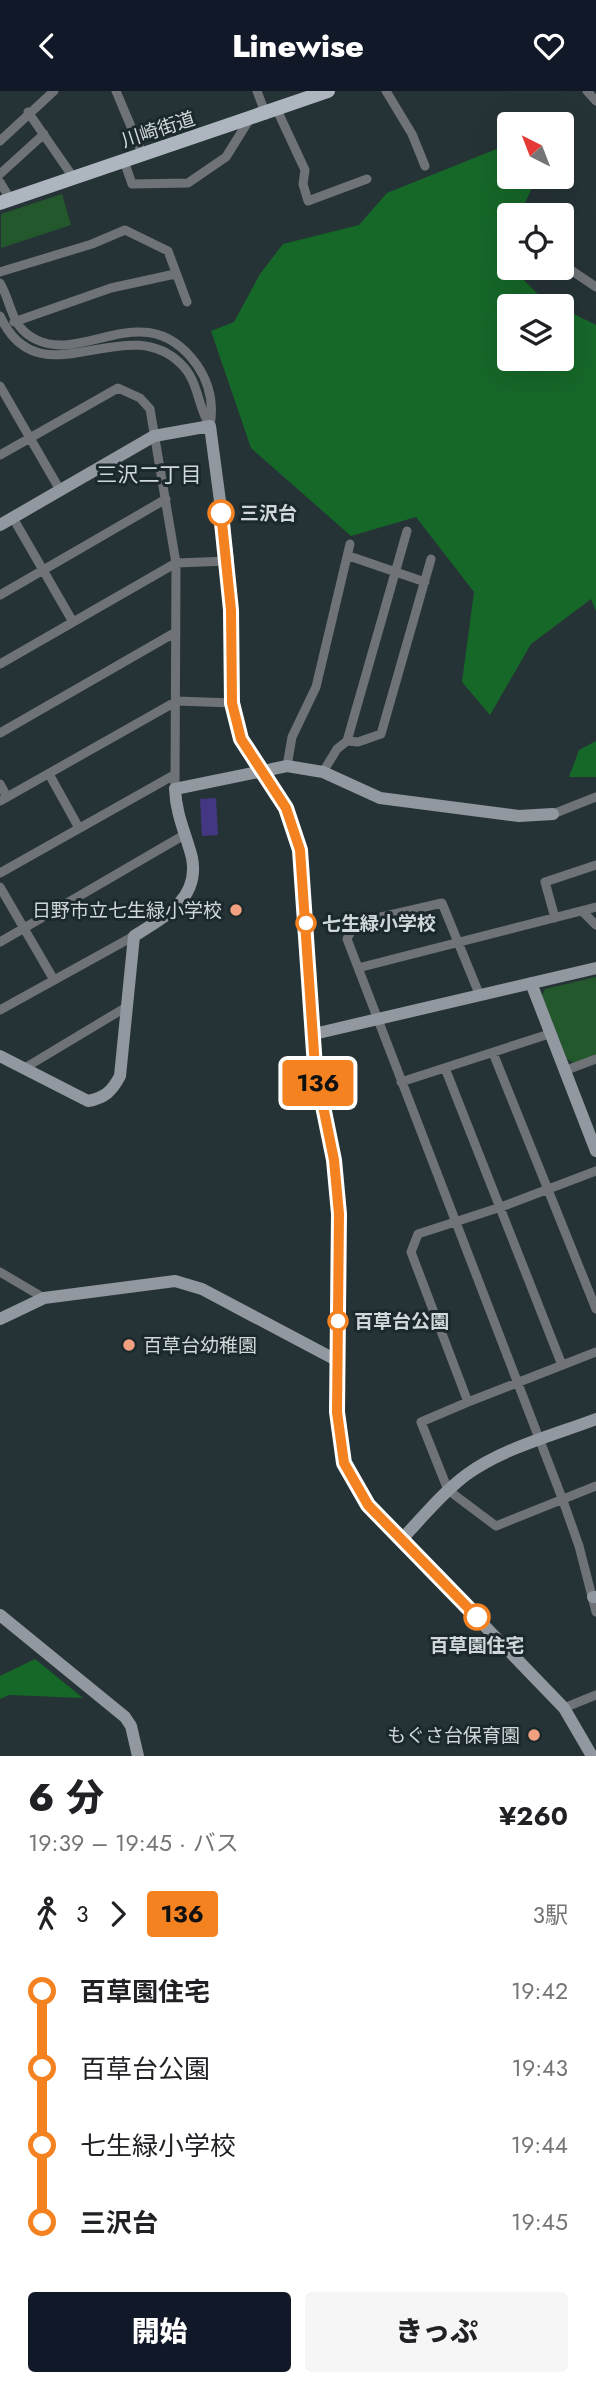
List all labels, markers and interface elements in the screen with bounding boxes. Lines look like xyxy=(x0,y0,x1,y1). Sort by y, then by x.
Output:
text: Linewise xyxy=(232,23,364,69)
icon: back xyxy=(28,27,66,65)
icon: heart xyxy=(530,27,568,65)
street label: 川崎街道 xyxy=(118,105,198,154)
north arrow xyxy=(497,112,574,189)
map controls xyxy=(497,112,574,371)
button: locate xyxy=(497,203,574,280)
button: layers xyxy=(497,294,574,371)
district label: 三沢二丁目 xyxy=(97,460,202,490)
marker: 三沢台 xyxy=(208,500,234,526)
place label: 三沢台 xyxy=(240,500,297,527)
place label: 日野市立七生緑小学校 xyxy=(32,897,222,924)
marker: 日野市立七生緑小学校 xyxy=(228,902,244,918)
place label: 七生緑小学校 xyxy=(322,910,436,937)
marker: 七生緑小学校 xyxy=(296,913,316,933)
line badge: 136 xyxy=(278,1060,358,1106)
text: 136 xyxy=(296,1065,340,1100)
place label: 百草台公園 xyxy=(354,1308,449,1335)
marker: 百草台公園 xyxy=(328,1311,348,1331)
place label: 百草台幼稚園 xyxy=(143,1332,257,1359)
marker: 百草台幼稚園 xyxy=(121,1337,137,1353)
marker: 百草園住宅 xyxy=(464,1604,490,1630)
place label: 百草園住宅 xyxy=(429,1632,525,1659)
place label: もぐさ台保育園 xyxy=(387,1722,520,1749)
marker: もぐさ台保育園 xyxy=(526,1727,542,1743)
text: 6 分 xyxy=(28,1770,104,1825)
text: ¥260 xyxy=(499,1797,568,1835)
text: 19:39 – 19:45 · バス xyxy=(28,1826,239,1860)
icon: walk xyxy=(28,1895,66,1933)
icon: forward xyxy=(99,1895,137,1933)
text: 136 xyxy=(161,1896,204,1931)
text: 3 xyxy=(76,1897,89,1931)
text: 3駅 xyxy=(532,1898,568,1932)
text: 百草園住宅 xyxy=(80,1973,210,2011)
text: 19:42 xyxy=(511,1974,568,2008)
text: 百草台公園 xyxy=(80,2050,210,2088)
text: 19:43 xyxy=(512,2051,568,2085)
text: 七生緑小学校 xyxy=(80,2127,236,2165)
text: 19:44 xyxy=(511,2128,568,2162)
text: 三沢台 xyxy=(80,2204,158,2242)
text: 19:45 xyxy=(511,2205,568,2239)
button: 開始 xyxy=(28,2292,291,2372)
button: きっぷ xyxy=(305,2292,568,2372)

